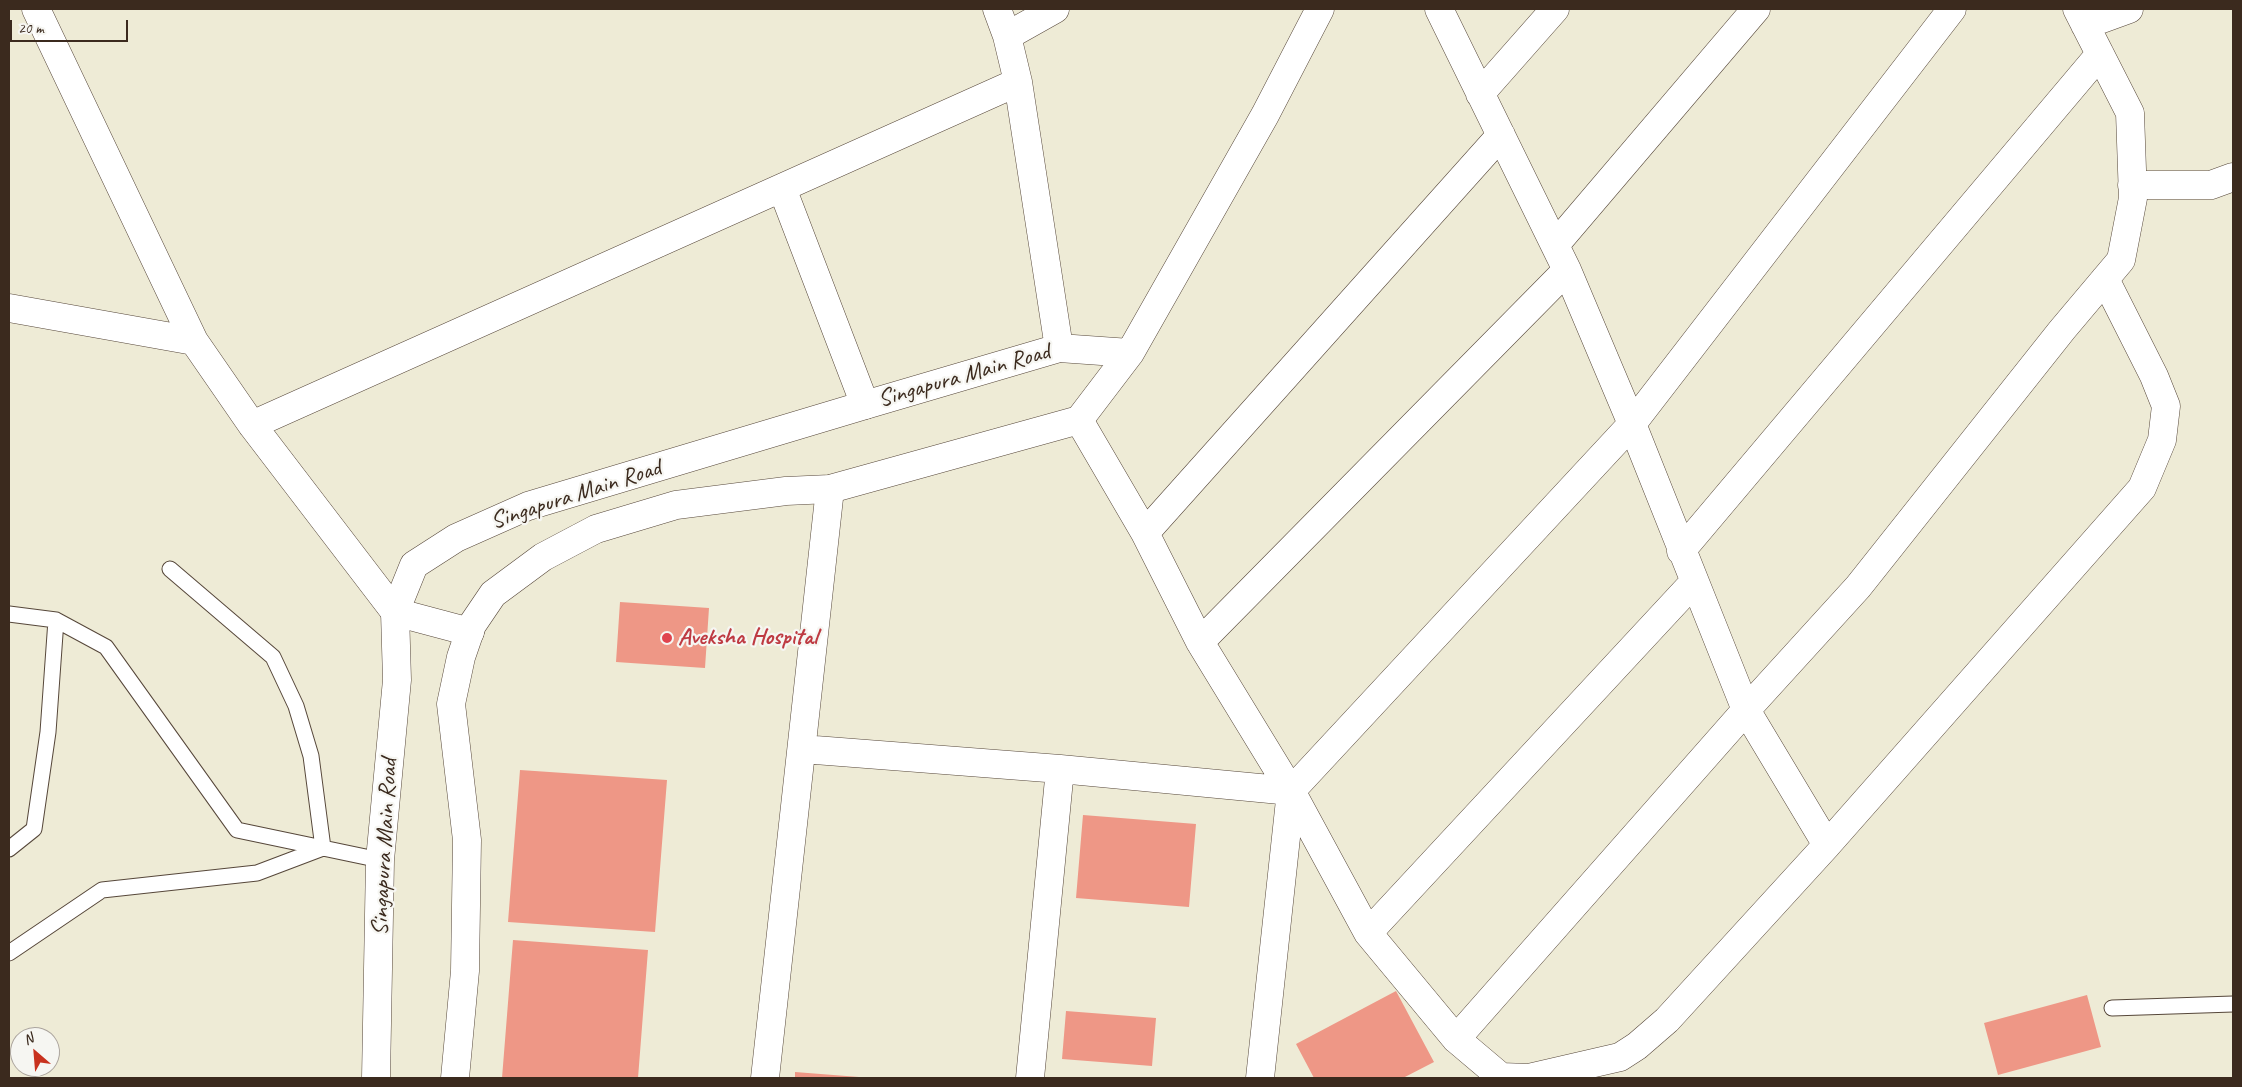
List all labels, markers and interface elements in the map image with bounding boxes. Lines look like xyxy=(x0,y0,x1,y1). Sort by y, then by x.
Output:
scale bar xyxy=(12,10,130,42)
text: 20 m xyxy=(18,19,44,38)
street label: Singapura Main Road xyxy=(875,338,1053,414)
street label: Singapura Main Road xyxy=(487,454,665,536)
place label: Aveksha Hospital xyxy=(678,624,817,652)
marker: Aveksha Hospital xyxy=(660,631,674,645)
street label: Singapura Main Road xyxy=(366,758,404,936)
north arrow xyxy=(10,1027,60,1077)
text: N xyxy=(21,1030,36,1049)

